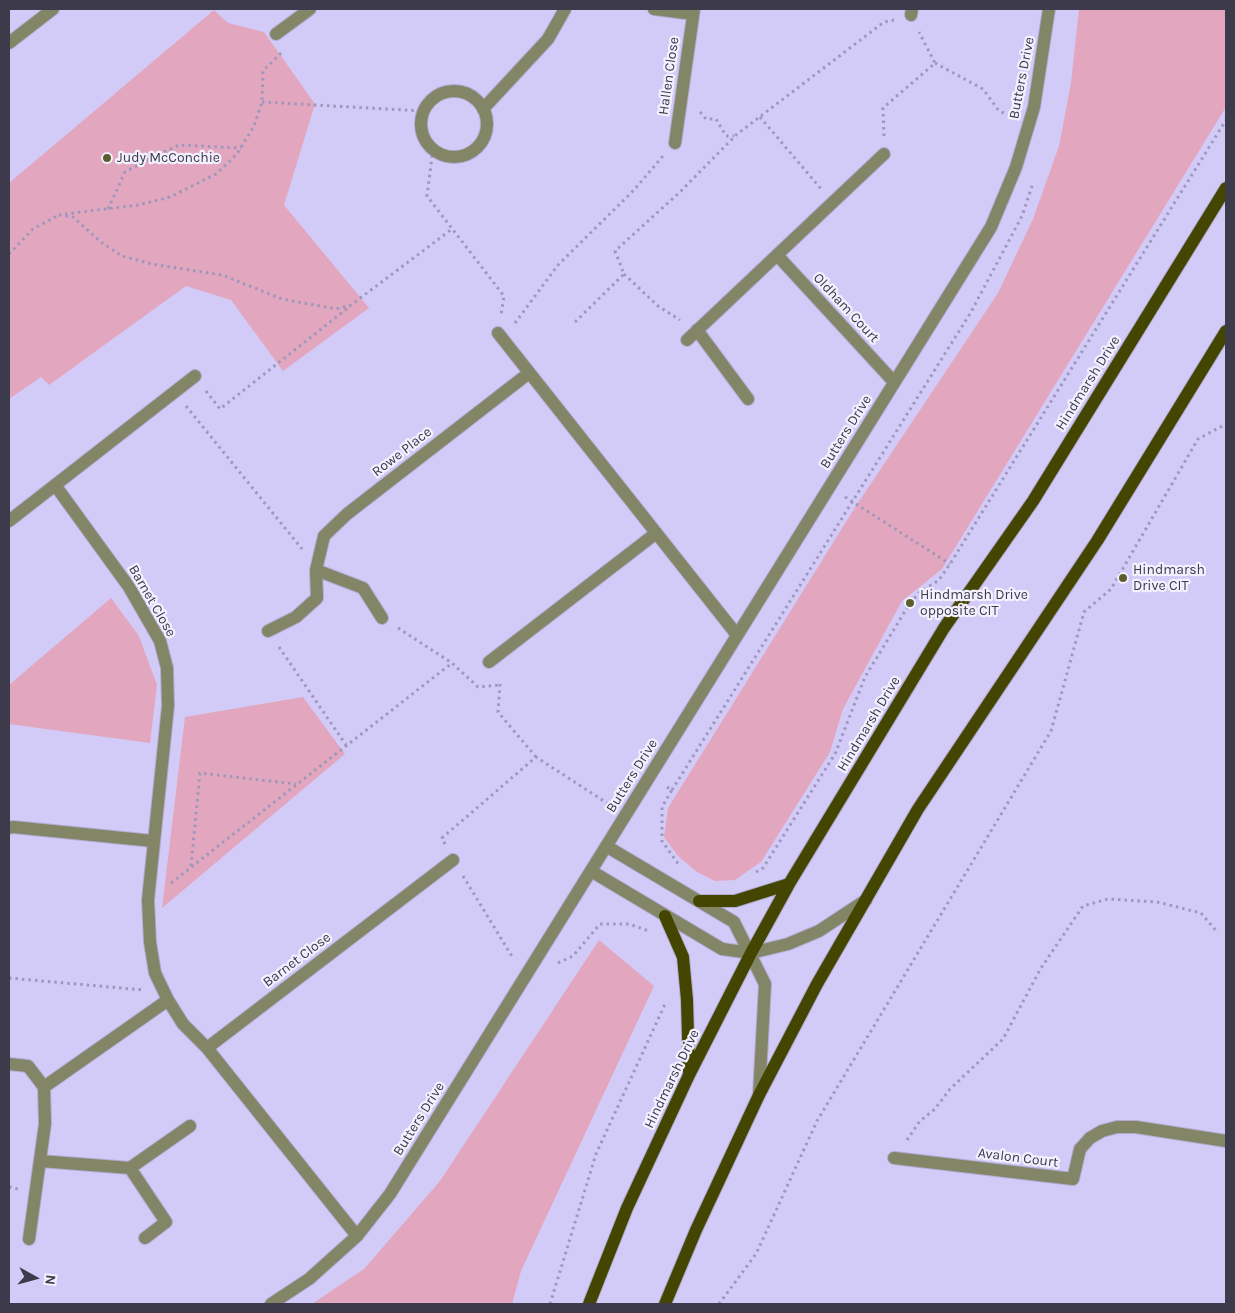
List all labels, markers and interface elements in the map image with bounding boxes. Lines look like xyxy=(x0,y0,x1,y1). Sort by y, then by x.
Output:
street label: Butters Drive xyxy=(1006,35,1038,121)
street label: Hallen Close xyxy=(655,36,683,116)
place label: Judy McConchie xyxy=(117,150,220,166)
marker: Judy McConchie xyxy=(101,152,113,164)
street label: Oldham Court xyxy=(810,270,882,346)
street label: Hindmarsh Drive xyxy=(1052,333,1124,433)
street label: Butters Drive xyxy=(817,392,875,472)
street label: Rowe Place xyxy=(369,424,435,480)
street label: Barnet Close xyxy=(125,562,179,640)
place label: Hindmarsh Drive CIT xyxy=(1133,562,1205,594)
marker: Hindmarsh Drive CIT xyxy=(1117,572,1129,584)
place label: Hindmarsh Drive opposite CIT xyxy=(920,587,1028,620)
marker: Hindmarsh Drive opposite CIT xyxy=(904,597,916,609)
street label: Hindmarsh Drive xyxy=(834,673,904,775)
street label: Butters Drive xyxy=(603,736,661,816)
street label: Barnet Close xyxy=(260,929,334,991)
street label: Hindmarsh Drive xyxy=(641,1027,703,1131)
street label: Butters Drive xyxy=(390,1079,448,1159)
street label: Avalon Court xyxy=(977,1145,1059,1171)
north arrow xyxy=(10,1253,60,1303)
text: N xyxy=(41,1274,59,1286)

